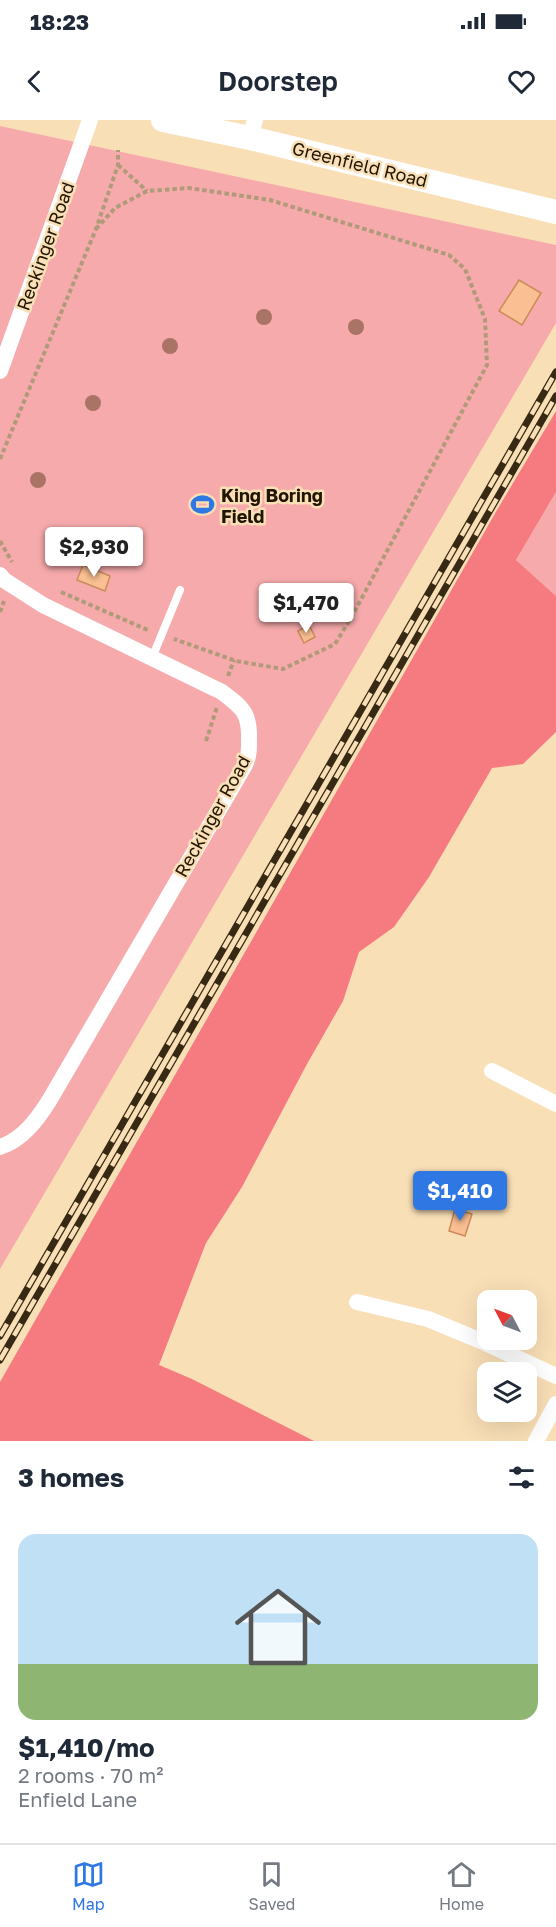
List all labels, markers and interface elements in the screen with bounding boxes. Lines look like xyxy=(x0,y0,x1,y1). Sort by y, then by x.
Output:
text: 18:23 xyxy=(30,8,89,35)
icon: back xyxy=(18,65,51,98)
text: Doorstep xyxy=(218,65,338,97)
icon: heart xyxy=(505,65,538,98)
street label: Greenfield Road xyxy=(290,137,430,191)
street label: Reckinger Road xyxy=(11,179,79,313)
place label: King Boring Field xyxy=(221,484,323,527)
sports icon: King Boring Field xyxy=(190,492,216,518)
pin: $2,930 xyxy=(45,527,143,578)
text: $2,930 xyxy=(59,534,129,558)
pin: $1,470 xyxy=(257,583,355,634)
text: $1,470 xyxy=(273,590,339,614)
street label: Reckinger Road xyxy=(170,751,254,881)
pin: $1,410 xyxy=(411,1171,509,1222)
text: $1,410 xyxy=(427,1178,493,1202)
north arrow xyxy=(477,1290,537,1350)
map controls xyxy=(477,1290,537,1422)
button: layers xyxy=(477,1362,537,1422)
icon: filters xyxy=(505,1461,538,1494)
text: 3 homes xyxy=(18,1462,124,1493)
icon: home xyxy=(224,1573,332,1681)
text: $1,410/mo xyxy=(18,1732,155,1763)
text: 2 rooms · 70 m² xyxy=(18,1763,163,1787)
text: Enfield Lane xyxy=(18,1787,137,1811)
tab: Map xyxy=(72,1858,105,1914)
tab: Saved xyxy=(249,1858,295,1914)
tab: Home xyxy=(439,1858,484,1914)

